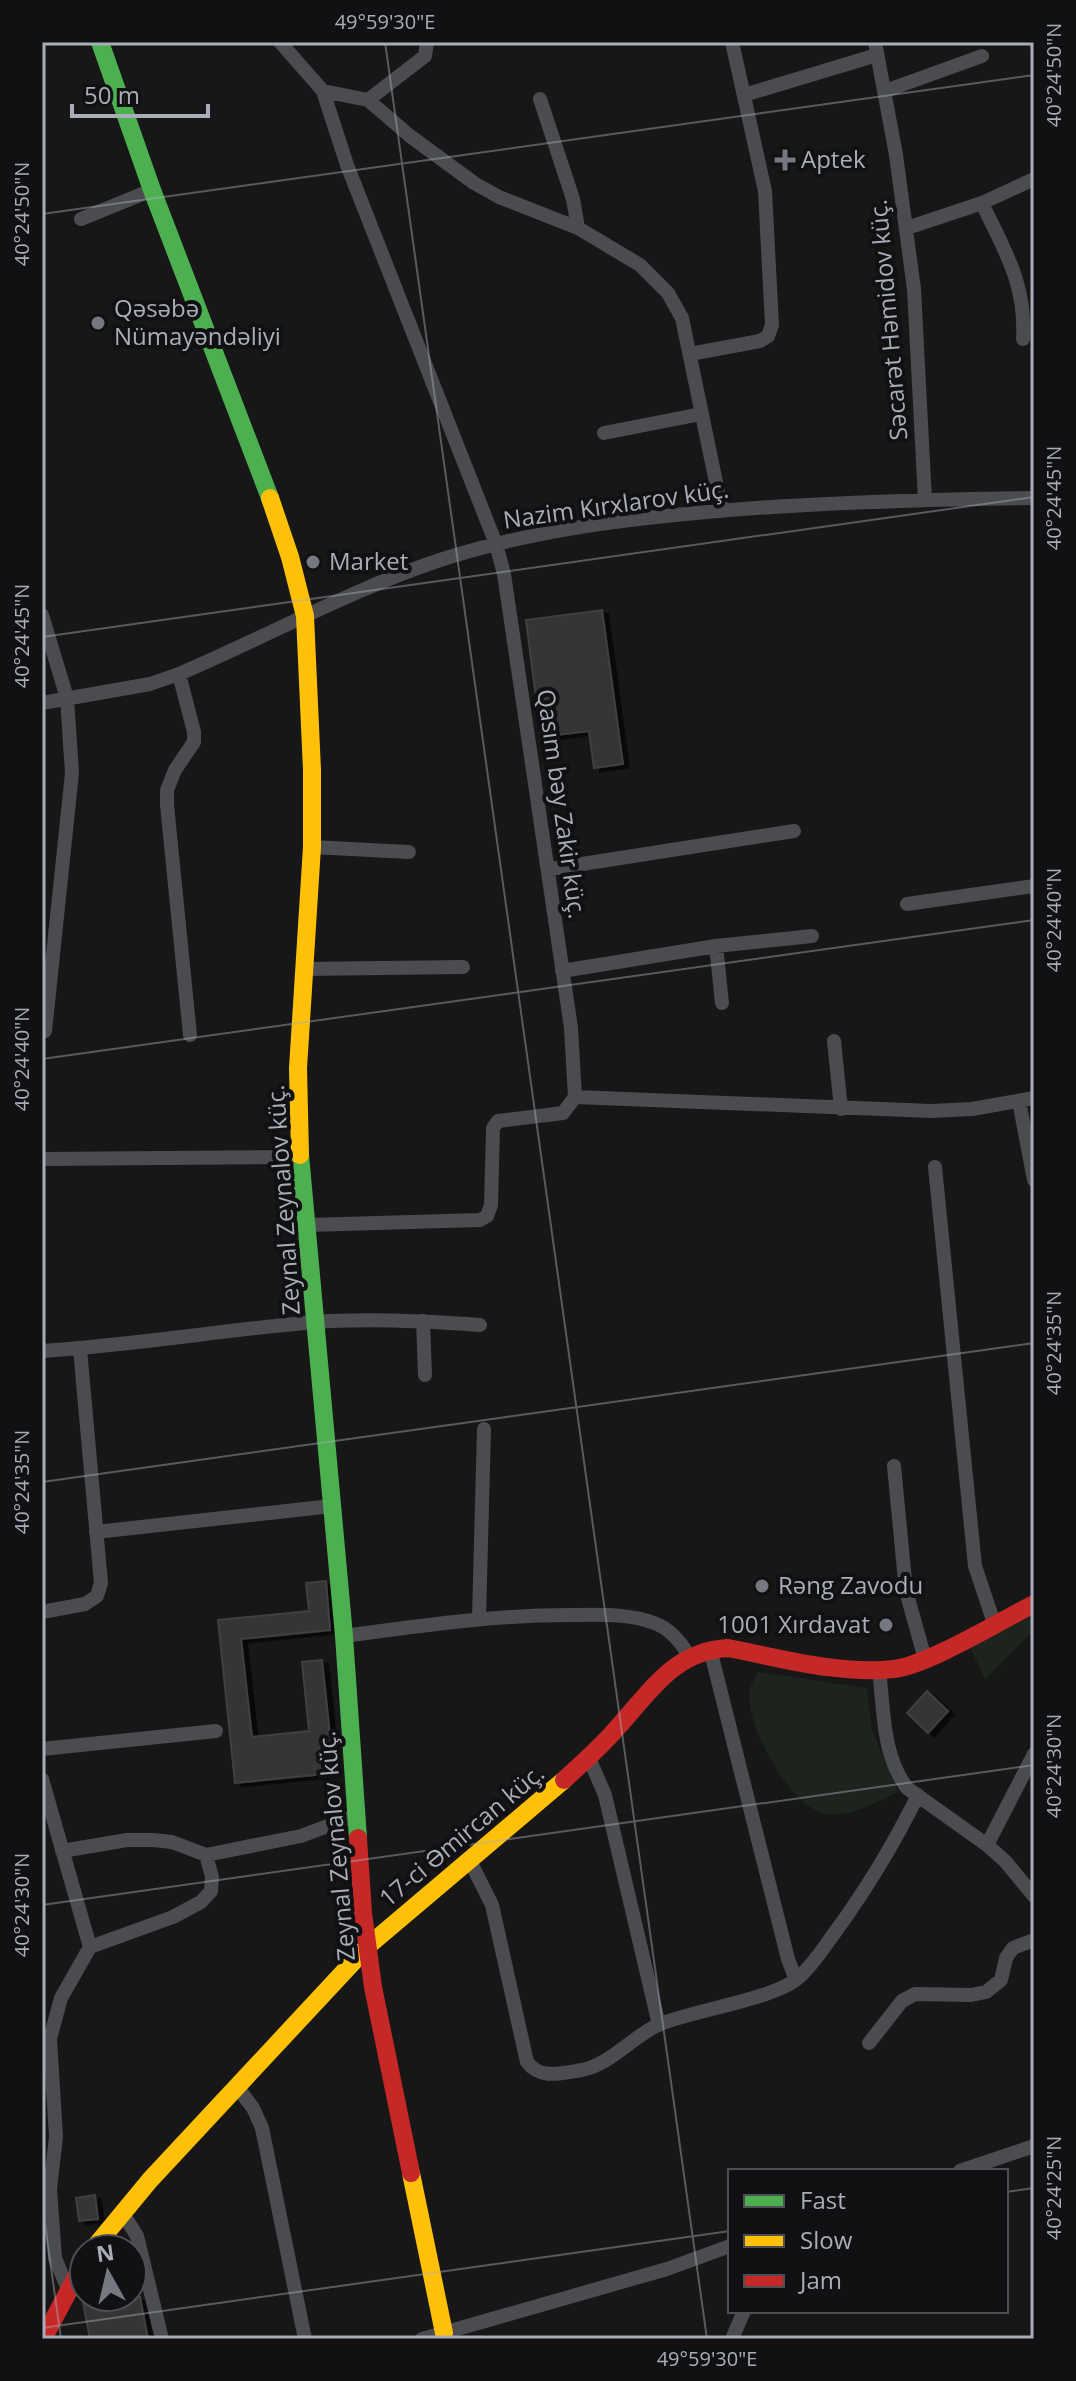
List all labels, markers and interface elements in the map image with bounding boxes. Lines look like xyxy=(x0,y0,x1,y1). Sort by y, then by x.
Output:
text: 49°59'30"E xyxy=(335,8,435,35)
text: 40°24'50"N xyxy=(1040,23,1067,127)
scale bar xyxy=(72,68,208,118)
text: 50 m xyxy=(84,78,140,111)
place label: Aptek xyxy=(801,142,866,175)
marker: Aptek xyxy=(776,151,794,169)
text: 40°24'50"N xyxy=(8,162,35,266)
street label: Səcarət Həmidov küç. xyxy=(861,198,914,442)
place label: Qəsəbə Nümayəndəliyi xyxy=(114,291,281,352)
marker: Qəsəbə Nümayəndəliyi xyxy=(89,314,107,332)
text: 40°24'45"N xyxy=(1040,446,1067,550)
street label: Nazim Kırxlarov küç. xyxy=(501,471,731,536)
place label: Market xyxy=(329,544,408,577)
marker: Market xyxy=(304,553,322,571)
text: 40°24'45"N xyxy=(8,584,35,688)
street label: Qasım bəy Zakir küç. xyxy=(530,687,595,921)
text: 40°24'40"N xyxy=(1040,868,1067,972)
text: 40°24'40"N xyxy=(8,1007,35,1111)
street label: Zeynal Zeynalov küç. xyxy=(258,1084,307,1316)
text: 40°24'35"N xyxy=(1040,1291,1067,1395)
text: 40°24'35"N xyxy=(8,1430,35,1534)
place label: Rəng Zavodu xyxy=(778,1568,923,1601)
marker: Rəng Zavodu xyxy=(753,1577,771,1595)
place label: 1001 Xırdavat xyxy=(717,1607,870,1640)
marker: 1001 Xırdavat xyxy=(877,1616,895,1634)
text: 40°24'30"N xyxy=(1040,1714,1067,1818)
street label: Zeynal Zeynalov küç. xyxy=(309,1730,362,1962)
street label: 17-ci Əmircan küç. xyxy=(372,1756,551,1914)
text: 40°24'30"N xyxy=(8,1853,35,1957)
text: 40°24'25"N xyxy=(1040,2136,1067,2240)
legend xyxy=(728,2169,1008,2313)
text: Fast xyxy=(800,2183,846,2216)
text: Slow xyxy=(800,2223,853,2256)
north arrow xyxy=(68,2233,148,2313)
text: N xyxy=(94,2236,116,2268)
text: Jam xyxy=(798,2263,842,2296)
text: 49°59'30"E xyxy=(657,2345,757,2372)

